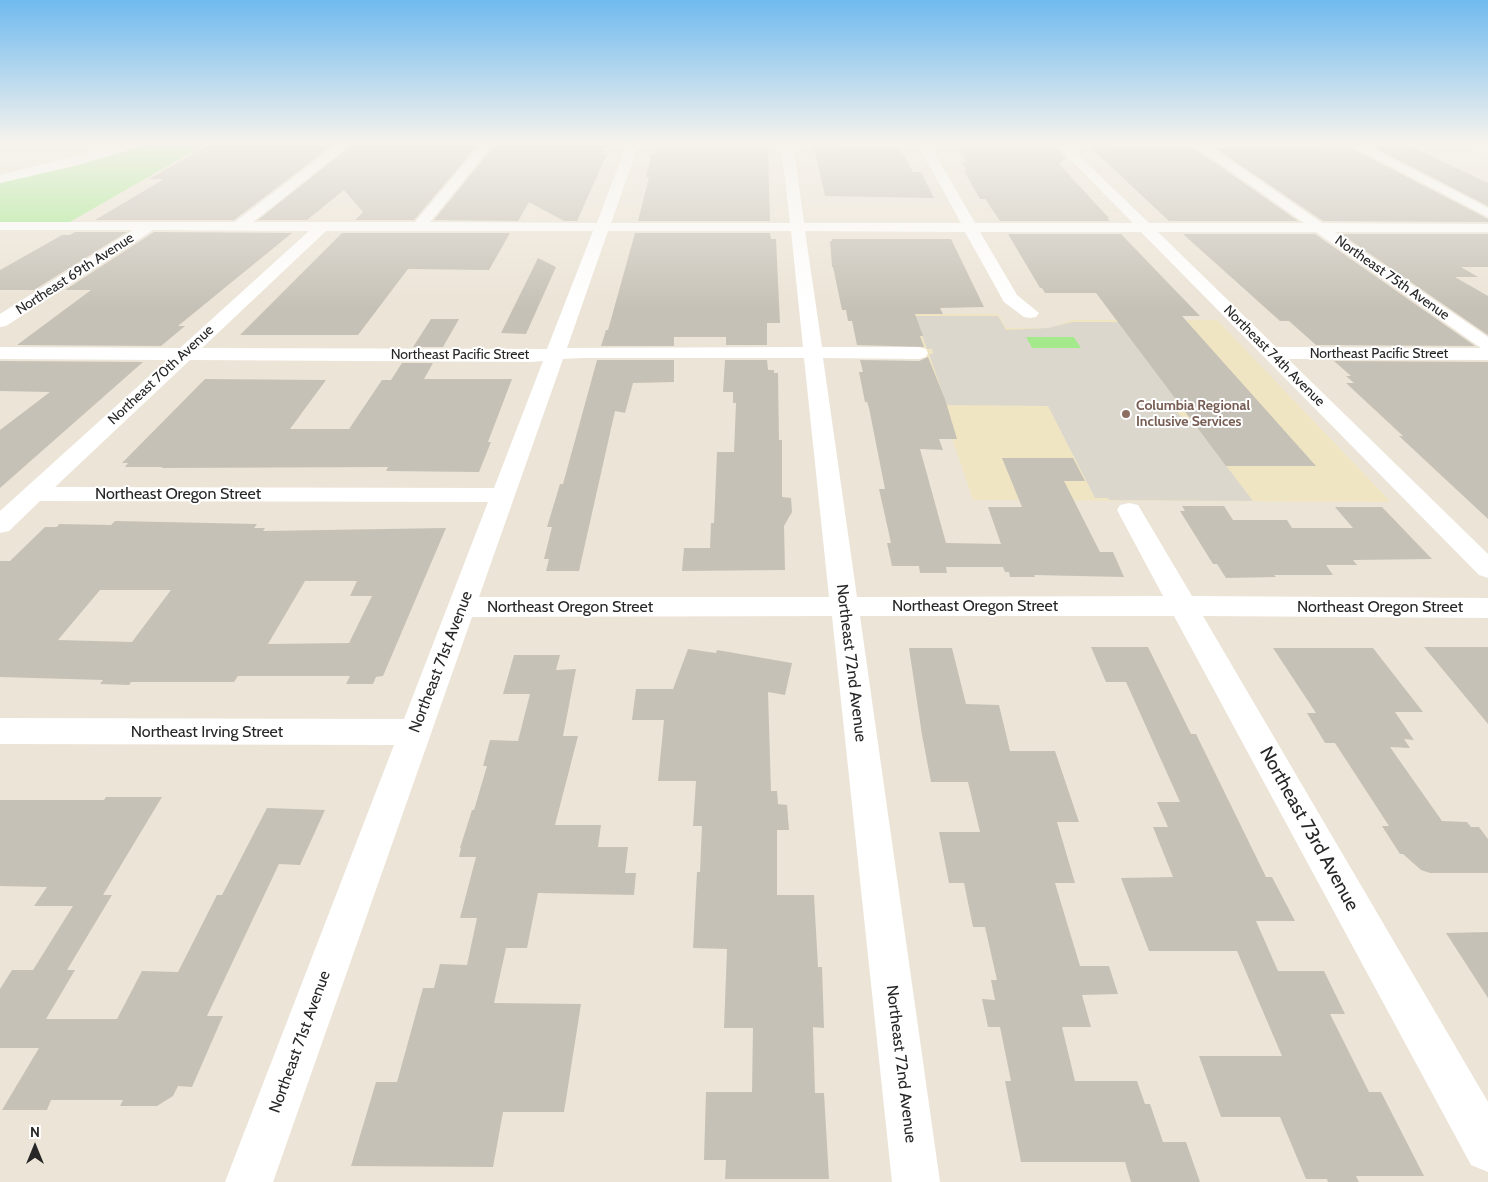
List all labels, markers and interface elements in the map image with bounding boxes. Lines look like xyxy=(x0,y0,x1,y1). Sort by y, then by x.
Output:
street label: Northeast 69th Avenue xyxy=(13,230,137,318)
street label: Northeast 75th Avenue xyxy=(1331,232,1453,324)
street label: Northeast 74th Avenue xyxy=(1220,302,1328,410)
street label: Northeast 70th Avenue xyxy=(105,322,217,428)
street label: Northeast Pacific Street xyxy=(1310,346,1448,362)
street label: Northeast Pacific Street xyxy=(391,347,529,363)
place label: Columbia Regional Inclusive Services xyxy=(1136,398,1250,431)
marker: Columbia Regional Inclusive Services xyxy=(1120,408,1132,420)
street label: Northeast Oregon Street xyxy=(95,484,261,504)
street label: Northeast 72nd Avenue xyxy=(832,583,870,743)
street label: Northeast 71st Avenue xyxy=(405,589,477,735)
street label: Northeast Oregon Street xyxy=(892,596,1058,616)
street label: Northeast Oregon Street xyxy=(487,597,653,617)
street label: Northeast Oregon Street xyxy=(1297,597,1463,617)
street label: Northeast Irving Street xyxy=(131,722,283,742)
street label: Northeast 73rd Avenue xyxy=(1254,743,1364,915)
street label: Northeast 71st Avenue xyxy=(265,968,335,1116)
street label: Northeast 72nd Avenue xyxy=(882,984,920,1144)
north arrow xyxy=(10,1122,60,1172)
text: N xyxy=(30,1123,40,1141)

